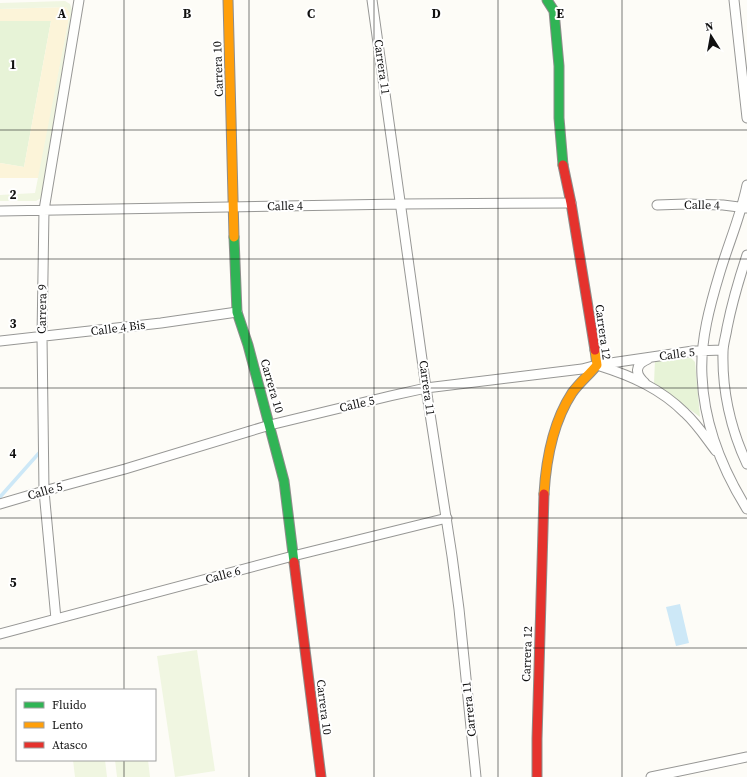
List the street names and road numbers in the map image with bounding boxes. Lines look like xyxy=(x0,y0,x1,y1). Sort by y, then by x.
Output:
street label: Carrera 11 xyxy=(370,38,394,96)
street label: Carrera 10 xyxy=(209,41,227,97)
street label: Calle 4 xyxy=(684,197,720,213)
street label: Calle 4 xyxy=(267,198,303,214)
street label: Carrera 9 xyxy=(34,284,50,334)
street label: Carrera 12 xyxy=(591,303,615,361)
street label: Calle 4 Bis xyxy=(90,317,146,339)
street label: Calle 5 xyxy=(658,344,696,364)
street label: Carrera 10 xyxy=(257,357,287,415)
street label: Carrera 11 xyxy=(415,359,439,417)
street label: Calle 5 xyxy=(338,392,376,416)
street label: Calle 5 xyxy=(26,478,64,504)
street label: Calle 6 xyxy=(204,563,242,587)
street label: Carrera 12 xyxy=(518,626,536,682)
street label: Carrera 10 xyxy=(313,678,335,736)
street label: Carrera 11 xyxy=(458,681,480,737)

